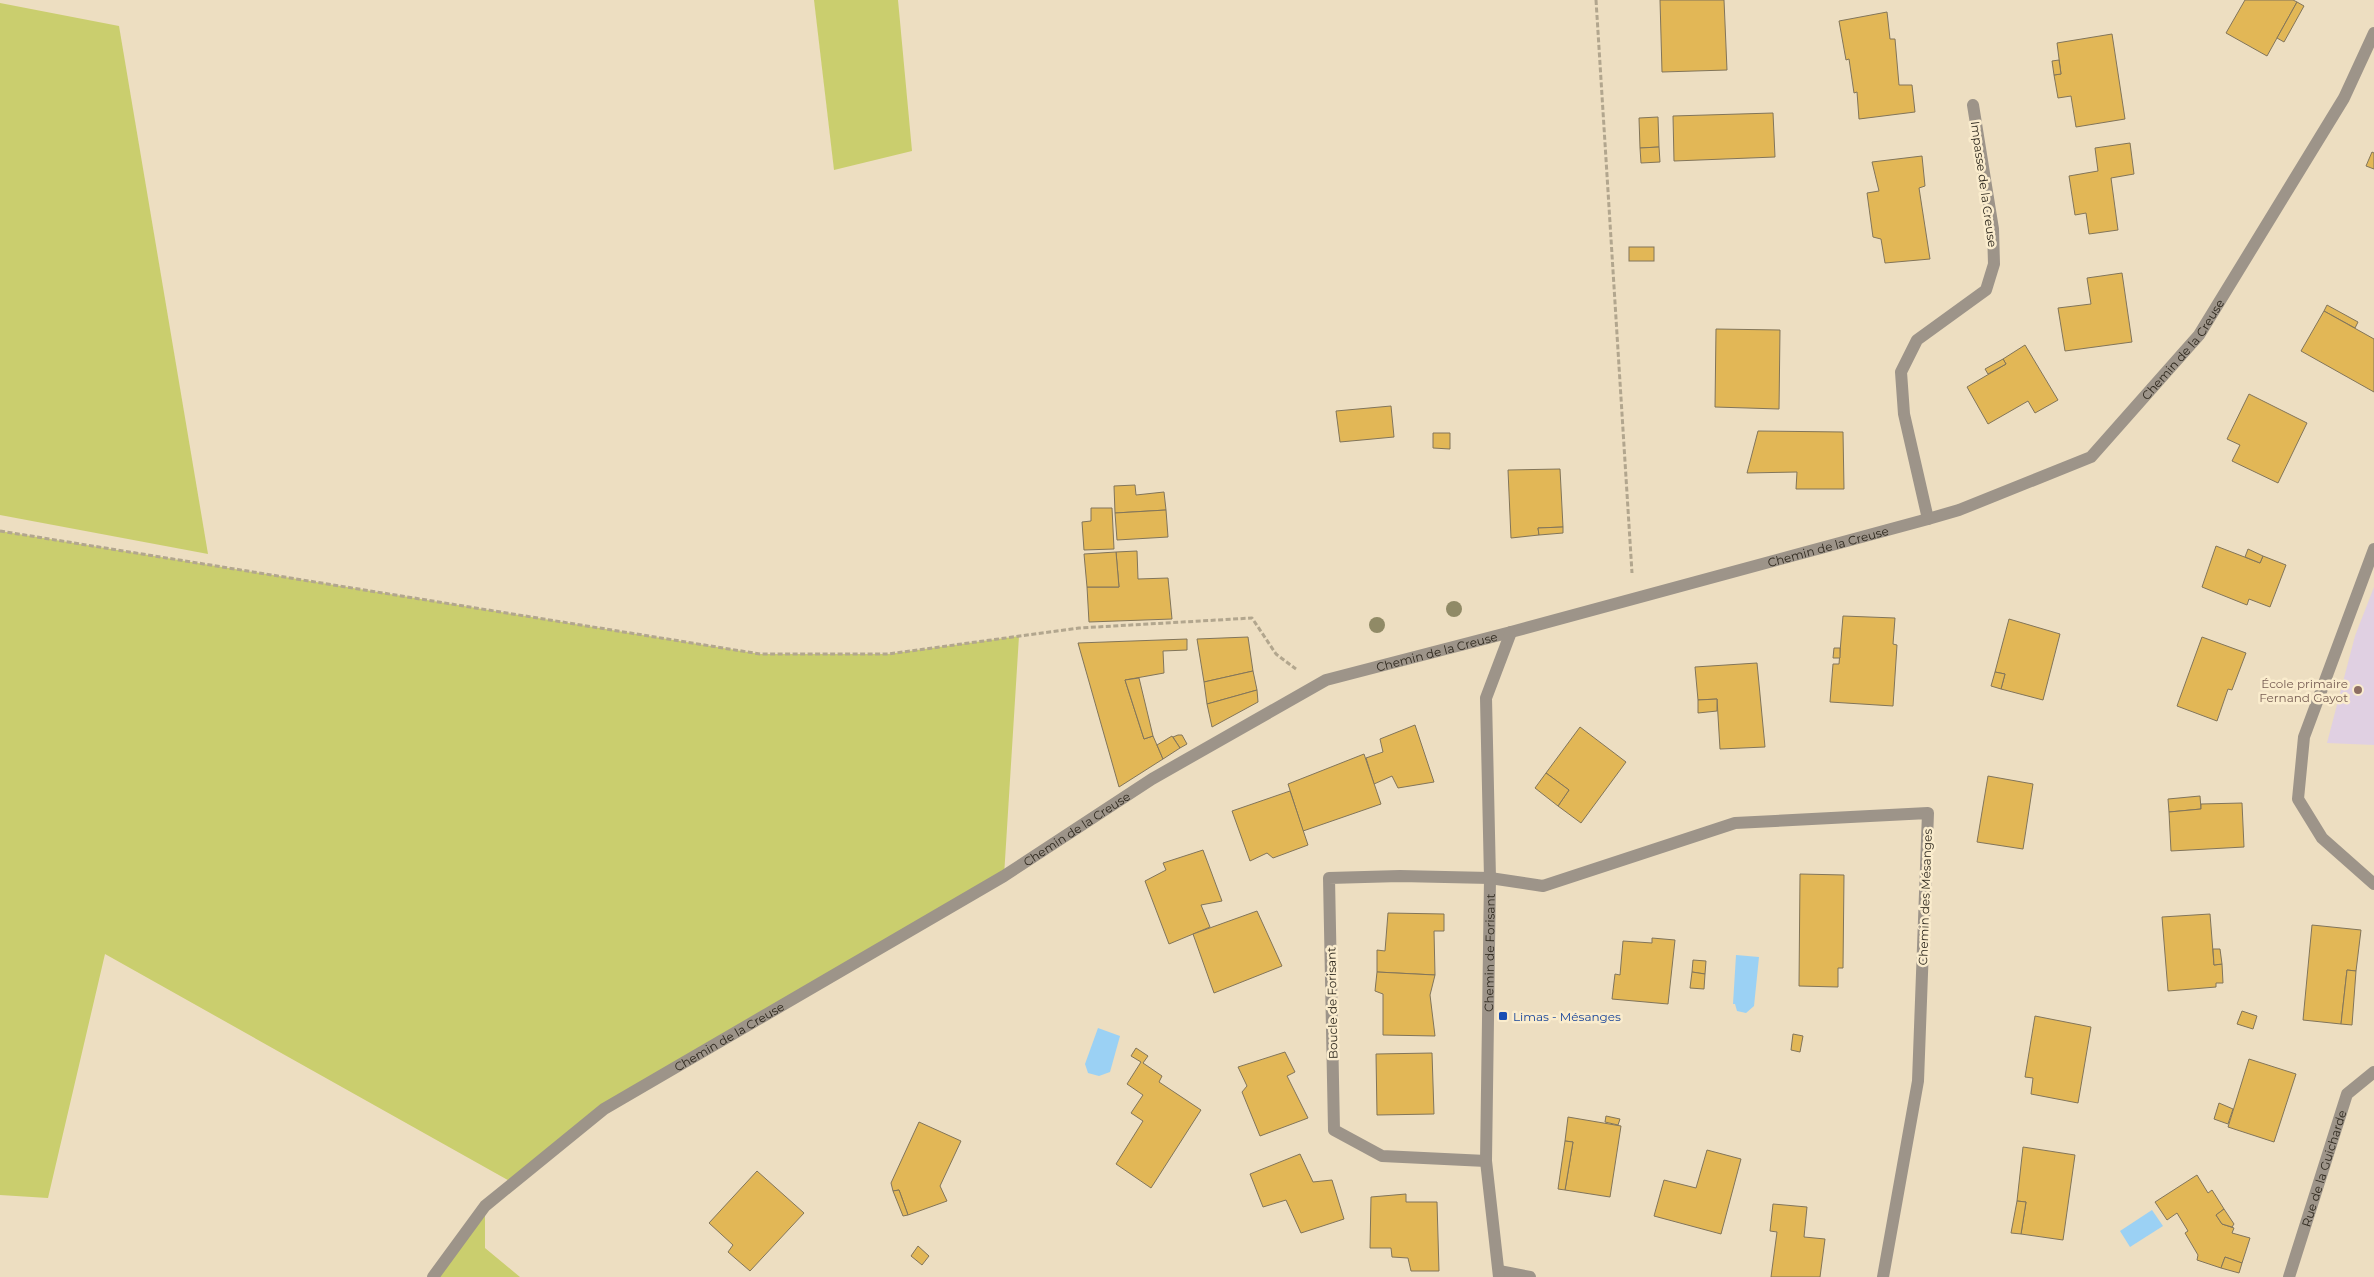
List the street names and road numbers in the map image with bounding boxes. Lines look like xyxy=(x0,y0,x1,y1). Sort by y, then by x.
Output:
street label: Impasse de la Creuse xyxy=(1968,120,2000,248)
street label: Chemin de la Creuse xyxy=(2138,296,2227,403)
street label: Chemin de la Creuse xyxy=(1766,523,1890,570)
street label: Chemin de la Creuse xyxy=(1374,628,1499,674)
street label: Chemin de la Creuse xyxy=(1020,788,1133,869)
street label: Chemin des Mésanges xyxy=(1915,828,1935,966)
street label: Chemin de Forisant xyxy=(1481,893,1497,1012)
street label: Boucle de Forisant xyxy=(1324,947,1340,1059)
street label: Chemin de la Creuse xyxy=(671,998,787,1074)
street label: Rue de la Guicharde xyxy=(2298,1108,2349,1229)

